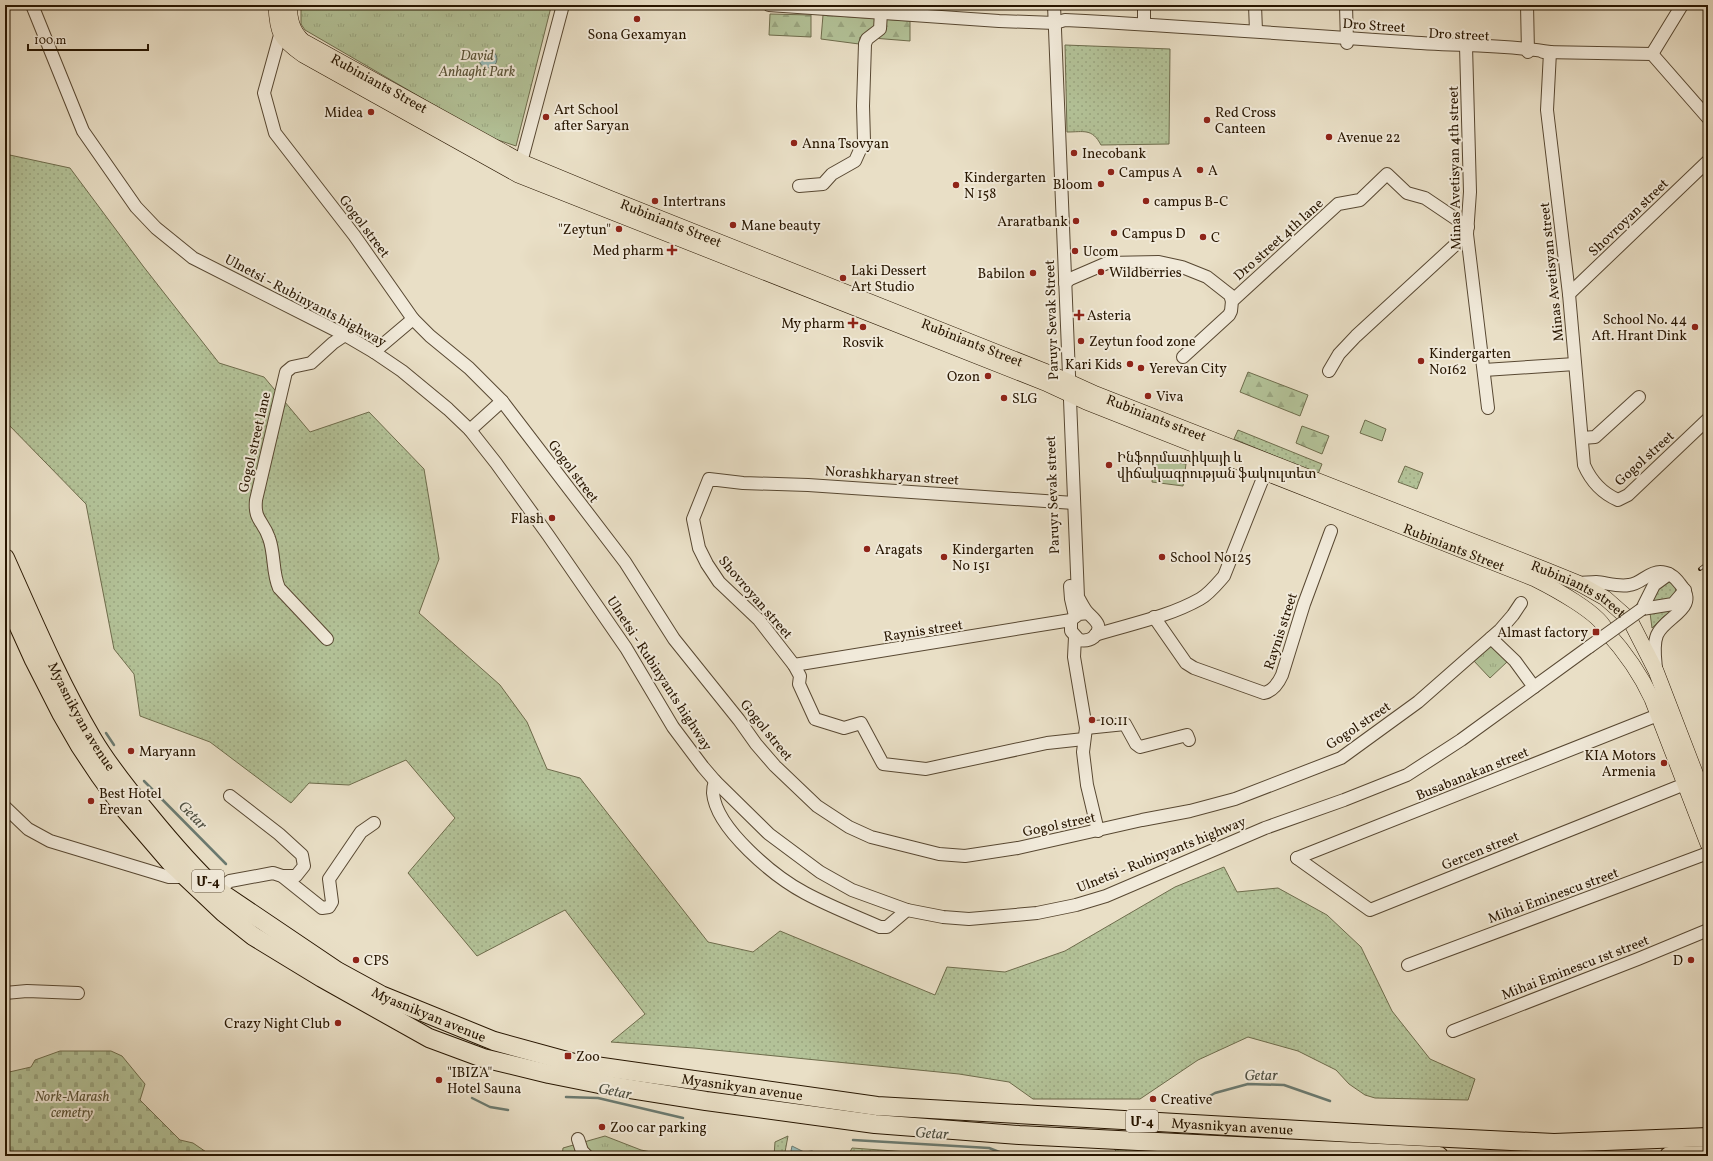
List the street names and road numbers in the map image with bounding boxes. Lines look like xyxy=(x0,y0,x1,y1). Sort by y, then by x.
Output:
street label: Dro Street xyxy=(1342,15,1406,38)
street label: Dro street xyxy=(1428,24,1490,47)
street label: Rubiniants Street xyxy=(327,50,430,119)
street label: Minas Avetisyan 4th street xyxy=(1445,86,1466,250)
street label: Shovroyan street xyxy=(1585,175,1673,261)
street label: Gogol street xyxy=(334,192,394,262)
street label: Dro street 4th lane xyxy=(1230,194,1328,286)
street label: Rubiniants Street xyxy=(617,195,724,253)
street label: Minas Avetisyan street xyxy=(1536,201,1569,342)
street label: Ulnetsi - Rubinyants highway xyxy=(221,250,390,352)
street label: Paruyr Sevak Street xyxy=(1041,259,1064,380)
street label: Rubiniants Street xyxy=(918,315,1025,372)
street label: Gogol street lane xyxy=(235,390,276,495)
street label: Rubiniants street xyxy=(1103,391,1209,447)
street label: Gogol street xyxy=(1611,427,1679,491)
street label: Paruyr Sevak street xyxy=(1042,435,1065,555)
street label: Gogol street xyxy=(543,437,603,507)
street label: Norashkharyan street xyxy=(824,462,960,491)
street label: Rubiniants Street xyxy=(1400,520,1507,577)
street label: Shovroyan street xyxy=(713,552,796,644)
street label: Rubiniants street xyxy=(1528,557,1629,623)
street label: Raynis street xyxy=(1260,590,1303,672)
street label: Ulnetsi - Rubinyants highway xyxy=(602,593,716,755)
street label: Raynis street xyxy=(882,616,964,647)
street label: Myasnikyan avenue xyxy=(42,659,119,776)
street label: Gogol street xyxy=(735,696,797,766)
street label: Gogol street xyxy=(1323,698,1395,755)
street label: Busabanakan street xyxy=(1413,743,1532,806)
street label: Gogol street xyxy=(1021,808,1098,842)
street label: Ulnetsi - Rubinyants highway xyxy=(1074,813,1249,898)
street label: Gercen street xyxy=(1439,827,1522,876)
street label: Mihai Eminescu street xyxy=(1486,864,1621,929)
road number: Մ-4 xyxy=(192,870,224,892)
street label: Mihai Eminescu 1st street xyxy=(1499,931,1652,1005)
street label: Myasnikyan avenue xyxy=(368,984,489,1048)
street label: Myasnikyan avenue xyxy=(680,1070,804,1106)
road number: Մ-4 xyxy=(1126,1110,1158,1132)
street label: Myasnikyan avenue xyxy=(1171,1115,1294,1141)

